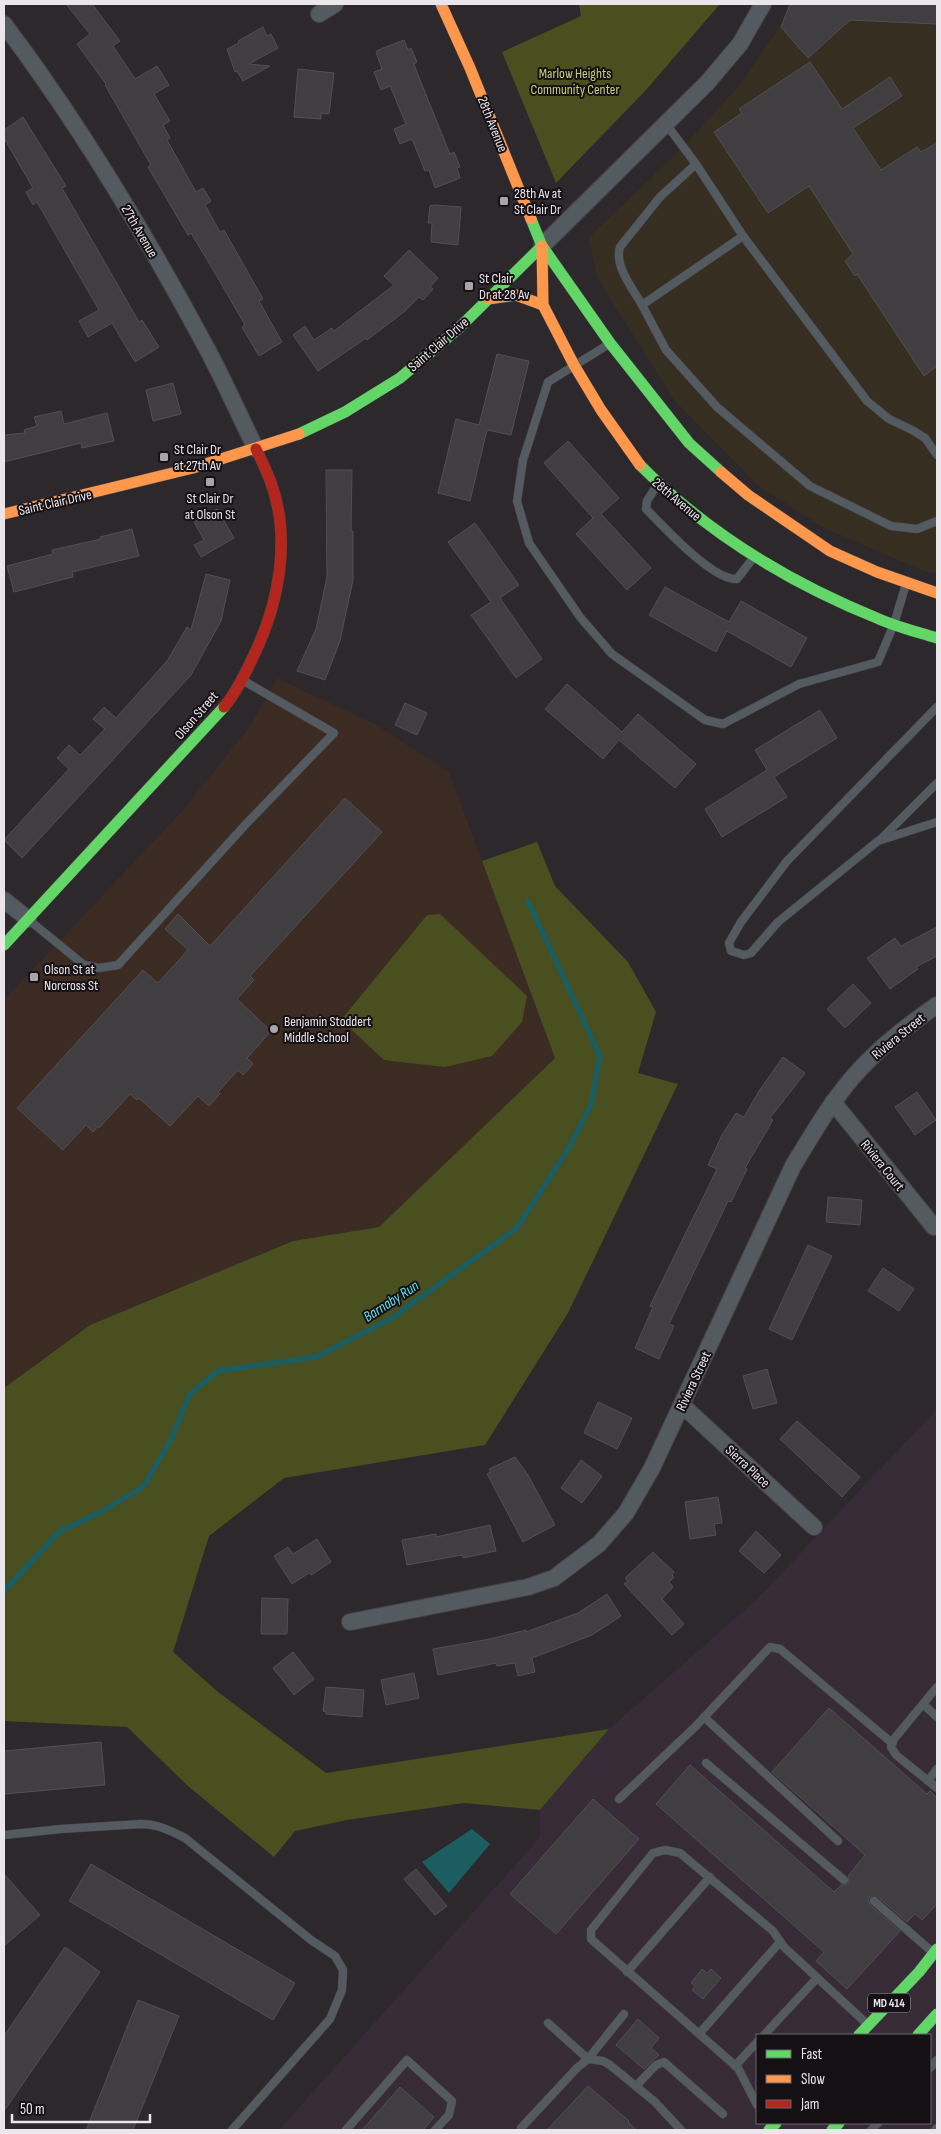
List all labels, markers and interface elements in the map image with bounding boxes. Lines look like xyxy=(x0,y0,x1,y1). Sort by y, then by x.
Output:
park label: Marlow Heights Community Center xyxy=(530,65,620,98)
street label: 28th Avenue xyxy=(474,94,511,155)
place label: 28th Av at St Clair Dr xyxy=(514,185,562,218)
marker: 28th Av at St Clair Dr xyxy=(498,195,510,207)
street label: 27th Avenue xyxy=(118,202,161,261)
place label: St Clair Dr at 28 Av xyxy=(479,270,530,303)
marker: St Clair Dr at 28 Av xyxy=(463,280,475,292)
street label: Saint Clair Drive xyxy=(405,313,472,375)
place label: St Clair Dr at 27th Av xyxy=(174,441,222,474)
marker: St Clair Dr at 27th Av xyxy=(158,451,170,463)
street label: 28th Avenue xyxy=(649,474,705,525)
marker: St Clair Dr at Olson St xyxy=(204,476,216,488)
street label: Saint Clair Drive xyxy=(17,486,93,519)
place label: St Clair Dr at Olson St xyxy=(185,490,235,523)
street label: Olson Street xyxy=(171,688,222,743)
place label: Olson St at Norcross St xyxy=(44,961,98,994)
marker: Olson St at Norcross St xyxy=(28,971,40,983)
street label: Riviera Street xyxy=(868,1010,928,1063)
place label: Benjamin Stoddert Middle School xyxy=(284,1013,371,1046)
marker: Benjamin Stoddert Middle School xyxy=(268,1023,280,1035)
street label: Riviera Court xyxy=(857,1136,908,1194)
water label: Barnaby Run xyxy=(360,1276,423,1326)
street label: Riviera Street xyxy=(672,1349,715,1414)
street label: Sierra Place xyxy=(722,1441,773,1491)
road number: MD 414 xyxy=(868,1994,910,2012)
legend xyxy=(756,2034,931,2124)
text: Fast xyxy=(801,2045,823,2064)
text: Slow xyxy=(801,2070,825,2089)
scale bar xyxy=(12,2092,150,2124)
text: Jam xyxy=(800,2095,819,2114)
text: 50 m xyxy=(20,2100,45,2119)

